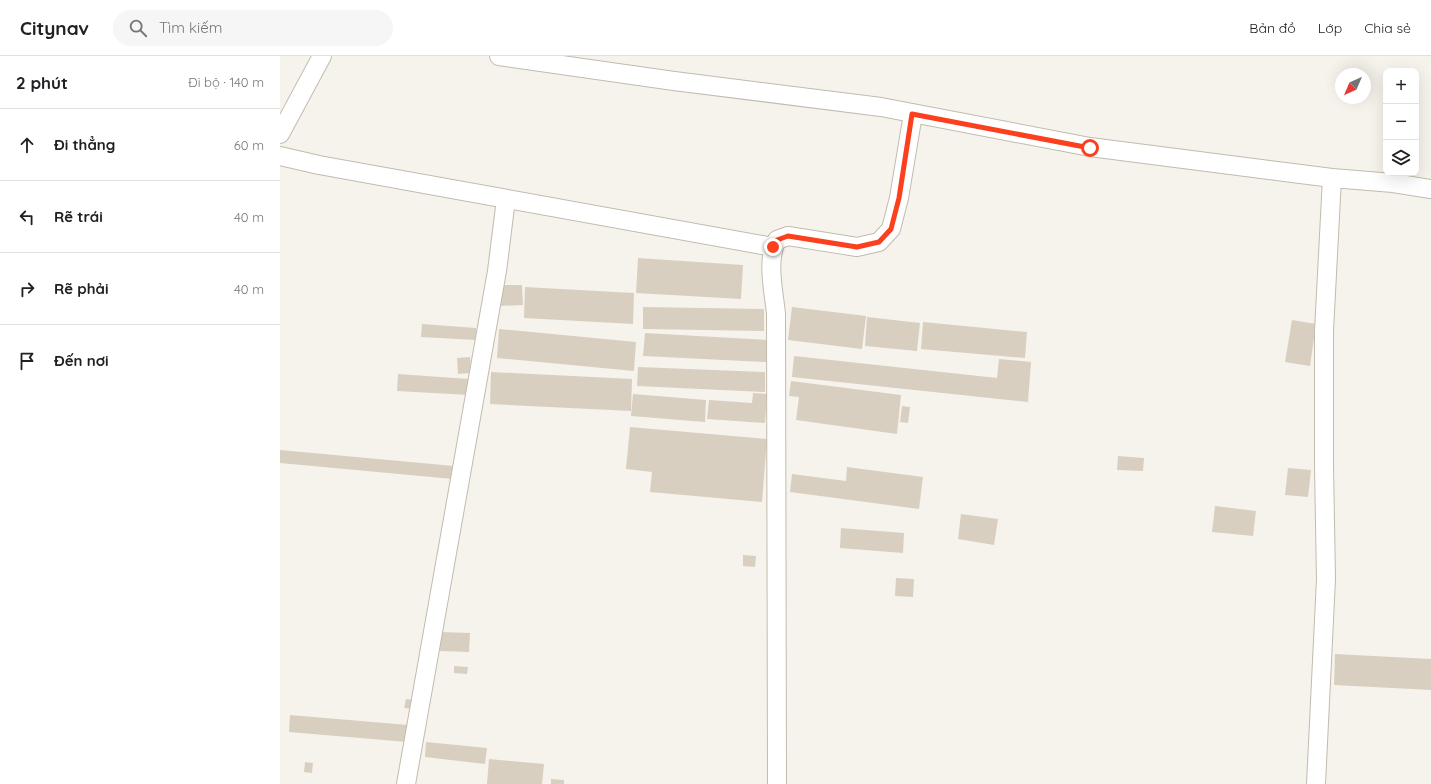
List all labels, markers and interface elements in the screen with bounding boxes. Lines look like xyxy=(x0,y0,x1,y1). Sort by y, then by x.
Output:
search box xyxy=(113,10,393,46)
text: Citynav xyxy=(20,16,89,40)
icon: search xyxy=(127,17,149,39)
text: Tìm kiếm xyxy=(159,18,222,37)
text: Bản đồ xyxy=(1249,19,1296,37)
text: Lớp xyxy=(1318,19,1342,37)
text: Chia sẻ xyxy=(1364,19,1411,37)
north arrow xyxy=(1335,68,1371,104)
map controls xyxy=(1383,68,1419,176)
button: + xyxy=(1383,68,1419,104)
text: 2 phút xyxy=(16,72,68,93)
text: Đi bộ · 140 m xyxy=(188,74,264,90)
button: − xyxy=(1383,104,1419,140)
icon: ahead xyxy=(16,134,38,156)
text: Đi thẳng xyxy=(54,135,115,154)
text: 60 m xyxy=(234,137,264,153)
route start xyxy=(1081,139,1099,157)
button: layers xyxy=(1383,140,1419,176)
icon: left xyxy=(16,206,38,228)
text: Rẽ trái xyxy=(54,207,103,226)
text: 40 m xyxy=(234,209,264,225)
route end xyxy=(764,238,782,256)
icon: right xyxy=(16,278,38,300)
text: Rẽ phải xyxy=(54,279,108,298)
text: 40 m xyxy=(234,281,264,297)
icon: arrive xyxy=(16,350,38,372)
text: Đến nơi xyxy=(54,351,109,370)

